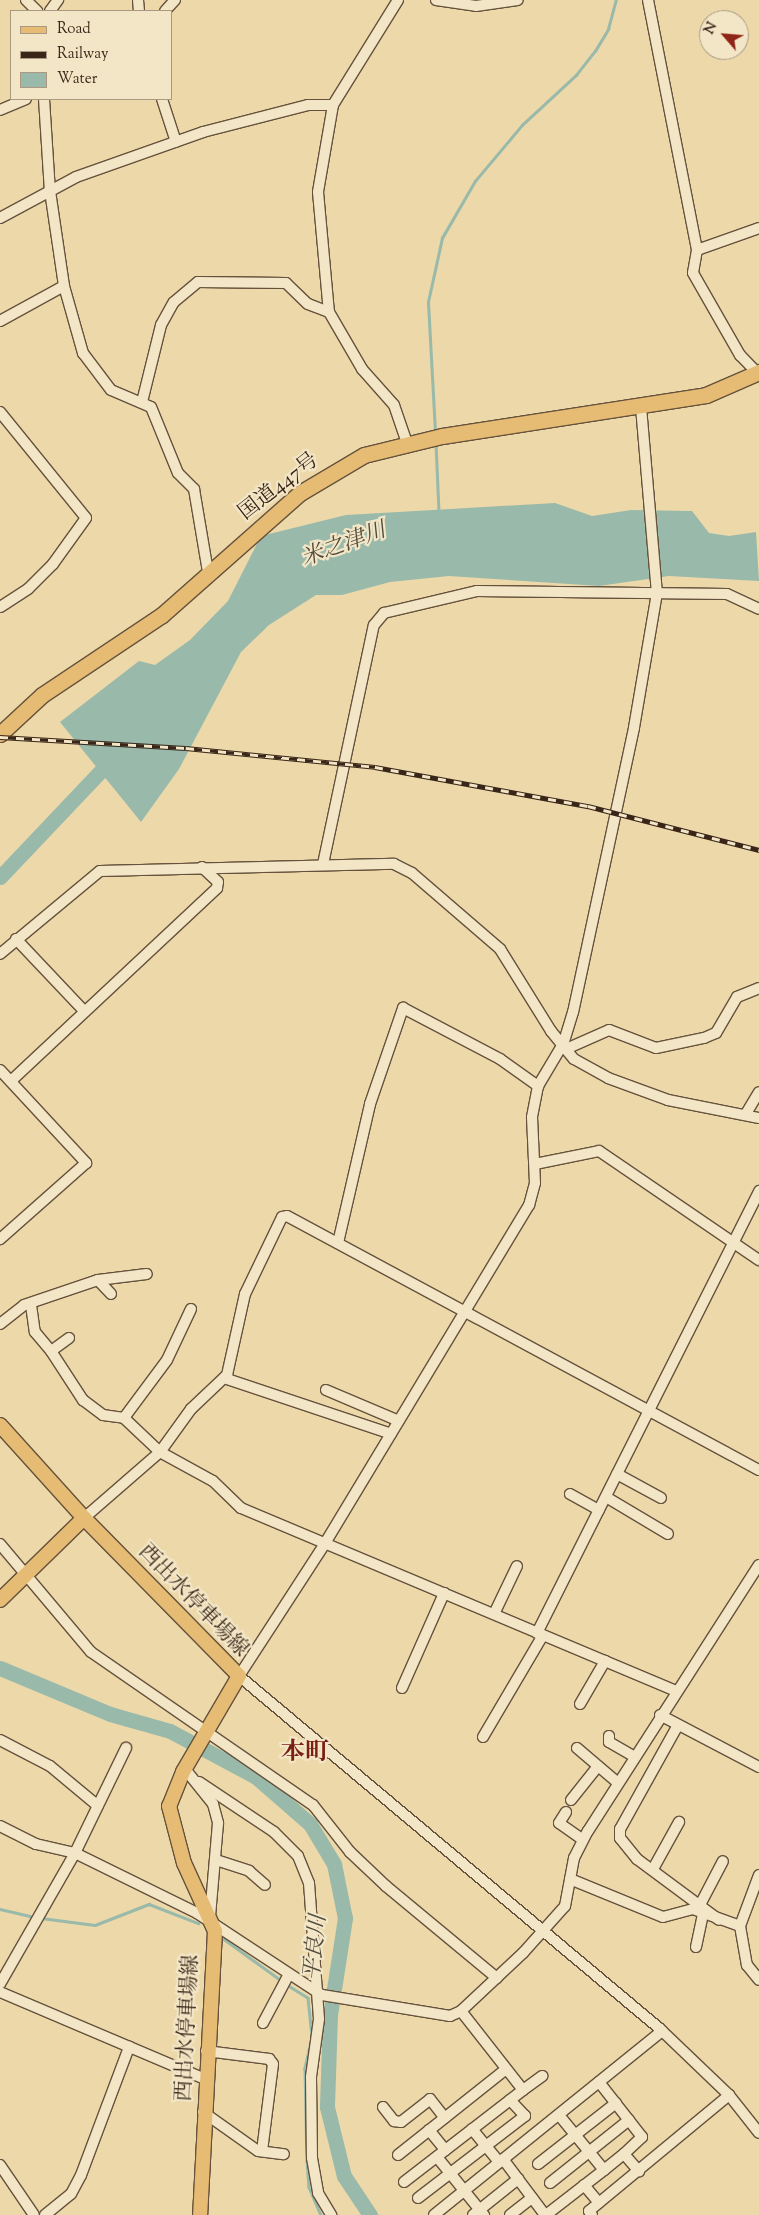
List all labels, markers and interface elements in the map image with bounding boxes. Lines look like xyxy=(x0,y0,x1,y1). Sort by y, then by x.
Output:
legend xyxy=(10,10,172,100)
north arrow xyxy=(699,10,749,60)
text: Road xyxy=(57,19,91,40)
text: N xyxy=(700,19,723,38)
text: Railway xyxy=(57,44,108,65)
text: Water xyxy=(57,69,97,90)
street label: 国道447号 xyxy=(234,448,324,526)
water label: 米之津川 xyxy=(298,519,390,573)
street label: 西出水停車場線 xyxy=(133,1539,253,1663)
district label: 本町 xyxy=(281,1740,329,1768)
water label: 平良川 xyxy=(300,1914,334,1982)
street label: 西出水停車場線 xyxy=(172,1954,204,2102)

